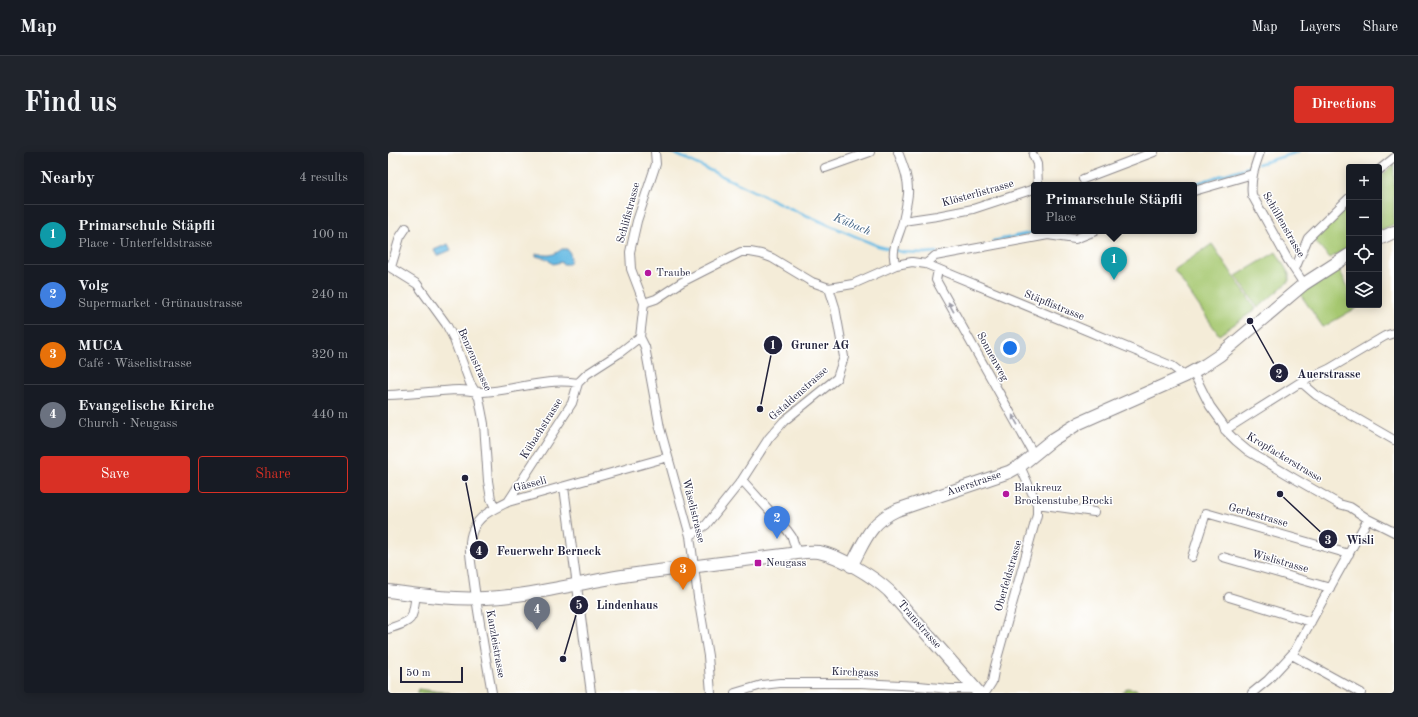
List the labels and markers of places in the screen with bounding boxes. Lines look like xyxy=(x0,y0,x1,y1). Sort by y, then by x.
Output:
pin: 1 xyxy=(1101,247,1127,280)
marker: Traube xyxy=(643,268,653,278)
place label: Traube xyxy=(656,268,690,279)
callout: Gruner AG xyxy=(763,333,857,357)
callout: Auerstrasse xyxy=(1269,361,1368,385)
place label: Blaukreuz Brockenstube Brocki xyxy=(1014,483,1112,507)
marker: Blaukreuz Brockenstube Brocki xyxy=(1001,489,1011,499)
pin: 2 xyxy=(764,506,790,539)
callout: Wisli xyxy=(1318,527,1382,551)
callout: Feuerwehr Berneck xyxy=(469,538,609,562)
pin: 3 xyxy=(670,557,696,590)
marker: Neugass xyxy=(753,558,763,568)
place label: Neugass xyxy=(766,558,807,569)
callout: Lindenhaus xyxy=(569,593,666,617)
pin: 4 xyxy=(524,597,550,630)

